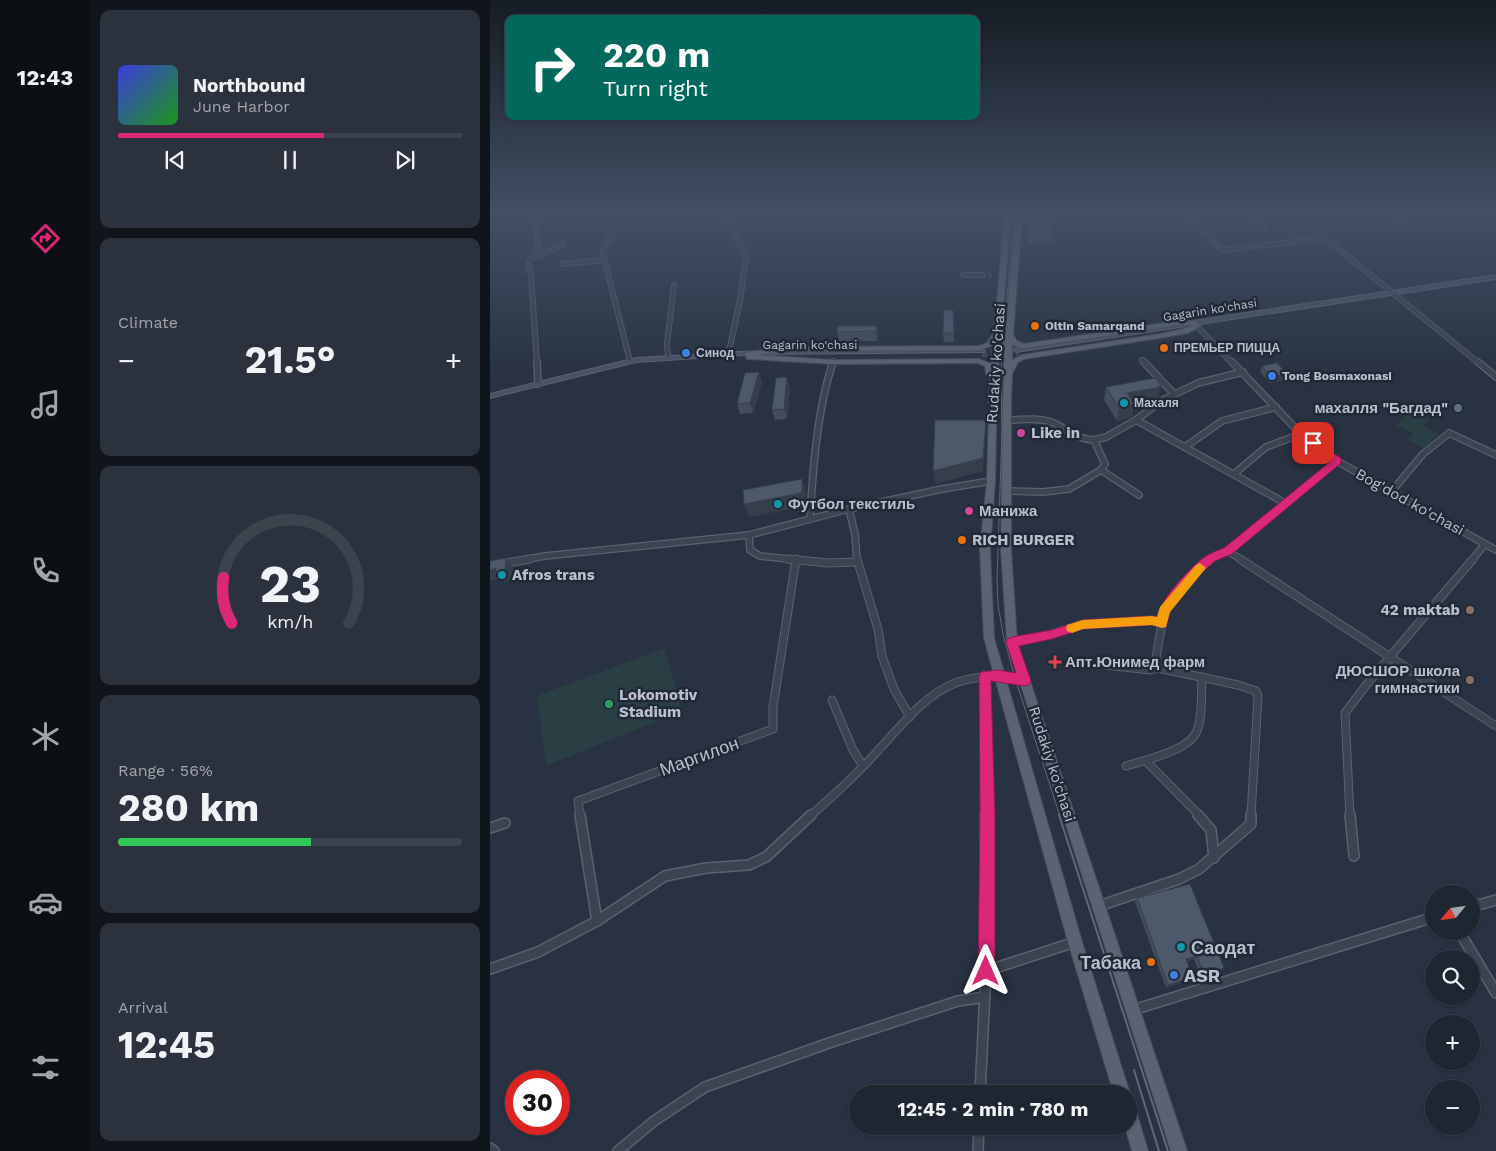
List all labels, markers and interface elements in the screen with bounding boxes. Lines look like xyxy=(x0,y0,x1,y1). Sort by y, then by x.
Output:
text: 220 m xyxy=(603,34,710,76)
icon: right xyxy=(520,35,585,100)
text: 12:43 xyxy=(17,65,73,90)
text: Northbound xyxy=(193,74,305,97)
text: Turn right xyxy=(603,76,708,101)
text: June Harbor xyxy=(193,97,290,116)
icon: previous xyxy=(161,146,189,174)
icon: pause xyxy=(276,146,304,174)
icon: next xyxy=(391,146,419,174)
icon: directions xyxy=(28,221,63,256)
street label: Gagarin ko'chasi xyxy=(1162,296,1258,324)
street label: Rudakiy ko'chasi xyxy=(983,302,1009,424)
text: Climate xyxy=(118,313,178,332)
place label: Oltin Samarqand xyxy=(1045,319,1145,333)
marker: Oltin Samarqand xyxy=(1029,320,1041,332)
text: 21.5° xyxy=(244,338,336,382)
street label: Gagarin ko'chasi xyxy=(763,338,857,352)
place label: ПРЕМЬЕР ПИЦЦА xyxy=(1174,341,1280,355)
marker: ПРЕМЬЕР ПИЦЦА xyxy=(1158,342,1170,354)
text: − xyxy=(118,344,135,377)
text: + xyxy=(445,344,462,377)
place label: Синод xyxy=(696,346,734,360)
marker: Синод xyxy=(680,347,692,359)
place label: Tong Bosmaxonasi xyxy=(1282,369,1392,383)
marker: Tong Bosmaxonasi xyxy=(1266,370,1278,382)
icon: music xyxy=(28,387,63,422)
place label: Махаля xyxy=(1134,396,1179,410)
marker: Махаля xyxy=(1118,397,1130,409)
place label: махалля "Багдад" xyxy=(1314,399,1448,417)
marker: махалля "Багдад" xyxy=(1452,402,1464,414)
pin xyxy=(1292,422,1334,464)
place label: Like in xyxy=(1031,424,1080,442)
marker: Like in xyxy=(1015,427,1027,439)
icon: arrive xyxy=(1299,429,1327,457)
street label: Bog'dod ko'chasi xyxy=(1353,465,1467,539)
place label: Футбол текстиль xyxy=(788,495,915,513)
marker: Футбол текстиль xyxy=(772,498,784,510)
place label: Манижа xyxy=(979,502,1038,520)
marker: Манижа xyxy=(963,505,975,517)
place label: RICH BURGER xyxy=(972,531,1075,549)
marker: RICH BURGER xyxy=(956,534,968,546)
icon: phone xyxy=(28,553,63,588)
text: 23 xyxy=(259,554,321,615)
place label: Afros trans xyxy=(512,566,595,584)
marker: Afros trans xyxy=(496,569,508,581)
place label: 42 maktab xyxy=(1380,601,1460,619)
marker: 42 maktab xyxy=(1464,604,1476,616)
text: km/h xyxy=(267,611,313,632)
place label: Апт.Юнимед фарм xyxy=(1065,653,1205,671)
marker: Апт.Юнимед фарм xyxy=(1049,656,1061,668)
place label: ДЮСШОР школа гимнастики xyxy=(1336,662,1461,697)
marker: ДЮСШОР школа гимнастики xyxy=(1464,674,1476,686)
place label: Lokomotiv Stadium xyxy=(619,686,698,721)
marker: Lokomotiv Stadium xyxy=(603,698,615,710)
street label: Rudakiy ko'chasi xyxy=(1025,704,1079,824)
icon: climate xyxy=(28,719,63,754)
street label: Маргилон xyxy=(657,732,741,780)
text: Range · 56% xyxy=(118,761,213,780)
text: 280 km xyxy=(118,786,259,830)
icon: car xyxy=(28,885,63,920)
north arrow xyxy=(1425,885,1480,940)
map controls xyxy=(1425,885,1480,1135)
place label: Саодат xyxy=(1191,937,1255,958)
marker: Саодат xyxy=(1175,941,1187,953)
position arrow xyxy=(959,944,1011,996)
button: search xyxy=(1425,950,1480,1005)
place label: Табака xyxy=(1080,952,1142,973)
marker: Табака xyxy=(1145,956,1157,968)
place label: ASR xyxy=(1184,965,1221,986)
marker: ASR xyxy=(1168,969,1180,981)
text: Arrival xyxy=(118,998,168,1017)
button: + xyxy=(1425,1015,1480,1070)
text: 12:45 xyxy=(118,1023,215,1067)
icon: filters xyxy=(28,1050,63,1085)
speed limit sign: 30 xyxy=(505,1070,570,1135)
button: − xyxy=(1425,1080,1480,1135)
text: 12:45 · 2 min · 780 m xyxy=(898,1098,1088,1121)

